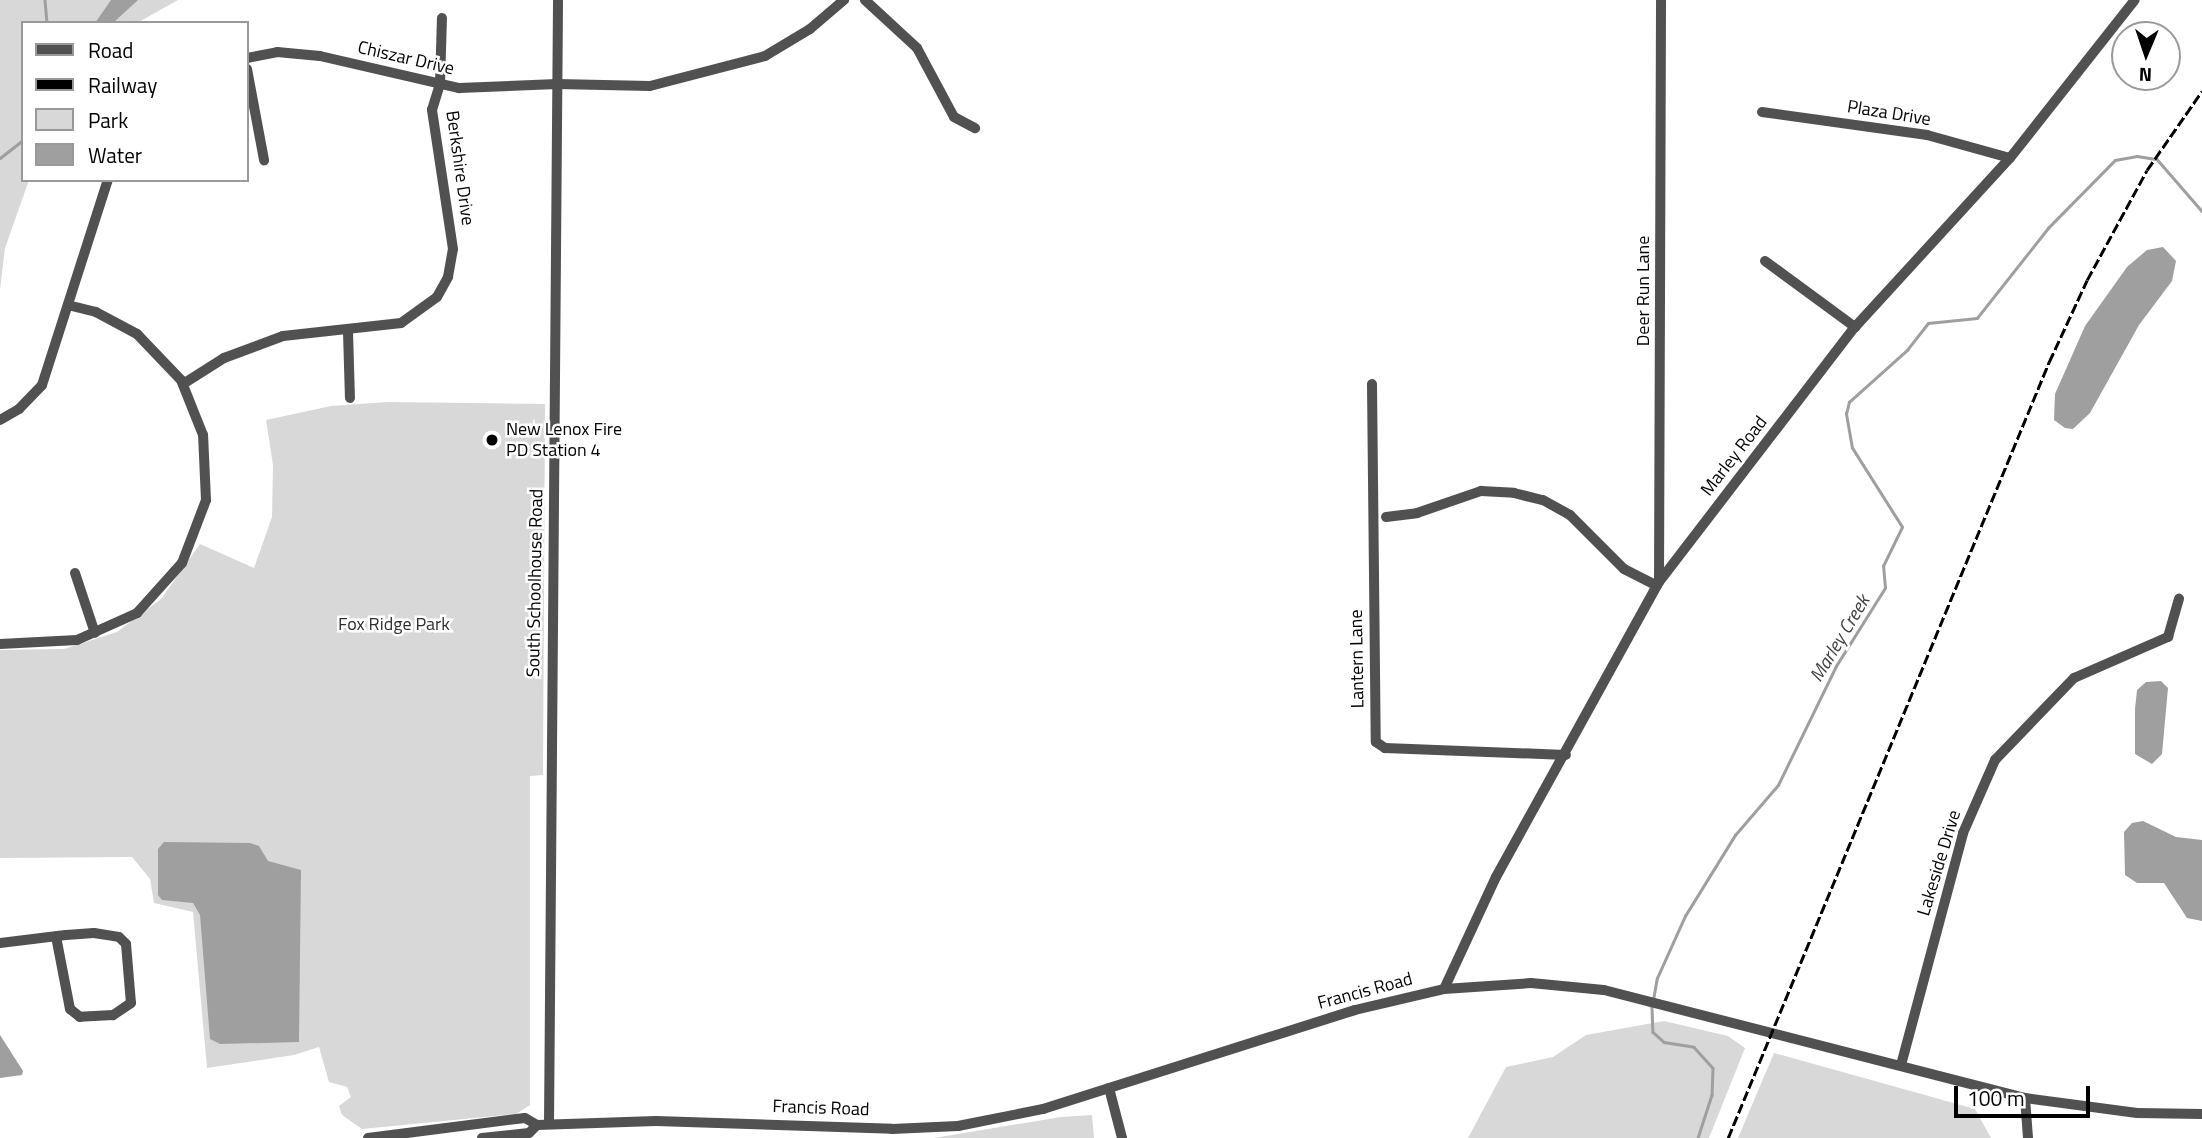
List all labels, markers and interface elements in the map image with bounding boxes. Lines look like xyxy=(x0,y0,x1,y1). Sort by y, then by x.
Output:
legend xyxy=(21,21,248,182)
north arrow xyxy=(2111,21,2181,91)
text: Road xyxy=(88,34,133,66)
street label: Chiszar Drive xyxy=(356,36,456,80)
text: N xyxy=(2138,61,2152,90)
text: Railway xyxy=(88,69,157,101)
street label: Plaza Drive xyxy=(1846,96,1932,130)
text: Park xyxy=(88,104,128,136)
street label: Berkshire Drive xyxy=(441,109,479,227)
text: Water xyxy=(88,139,142,171)
street label: Deer Run Lane xyxy=(1632,236,1654,346)
street label: Marley Road xyxy=(1696,412,1772,500)
place label: New Lenox Fire PD Station 4 xyxy=(506,419,622,462)
marker: New Lenox Fire PD Station 4 xyxy=(484,432,500,448)
street label: South Schoolhouse Road xyxy=(523,489,547,677)
water label: Marley Creek xyxy=(1804,591,1874,685)
street label: Lantern Lane xyxy=(1345,609,1369,709)
park label: Fox Ridge Park xyxy=(338,613,450,635)
street label: Lakeside Drive xyxy=(1913,808,1965,918)
street label: Francis Road xyxy=(1315,968,1415,1014)
scale bar xyxy=(1957,1072,2094,1116)
text: 100 m xyxy=(1967,1082,2024,1114)
street label: Francis Road xyxy=(772,1096,870,1120)

